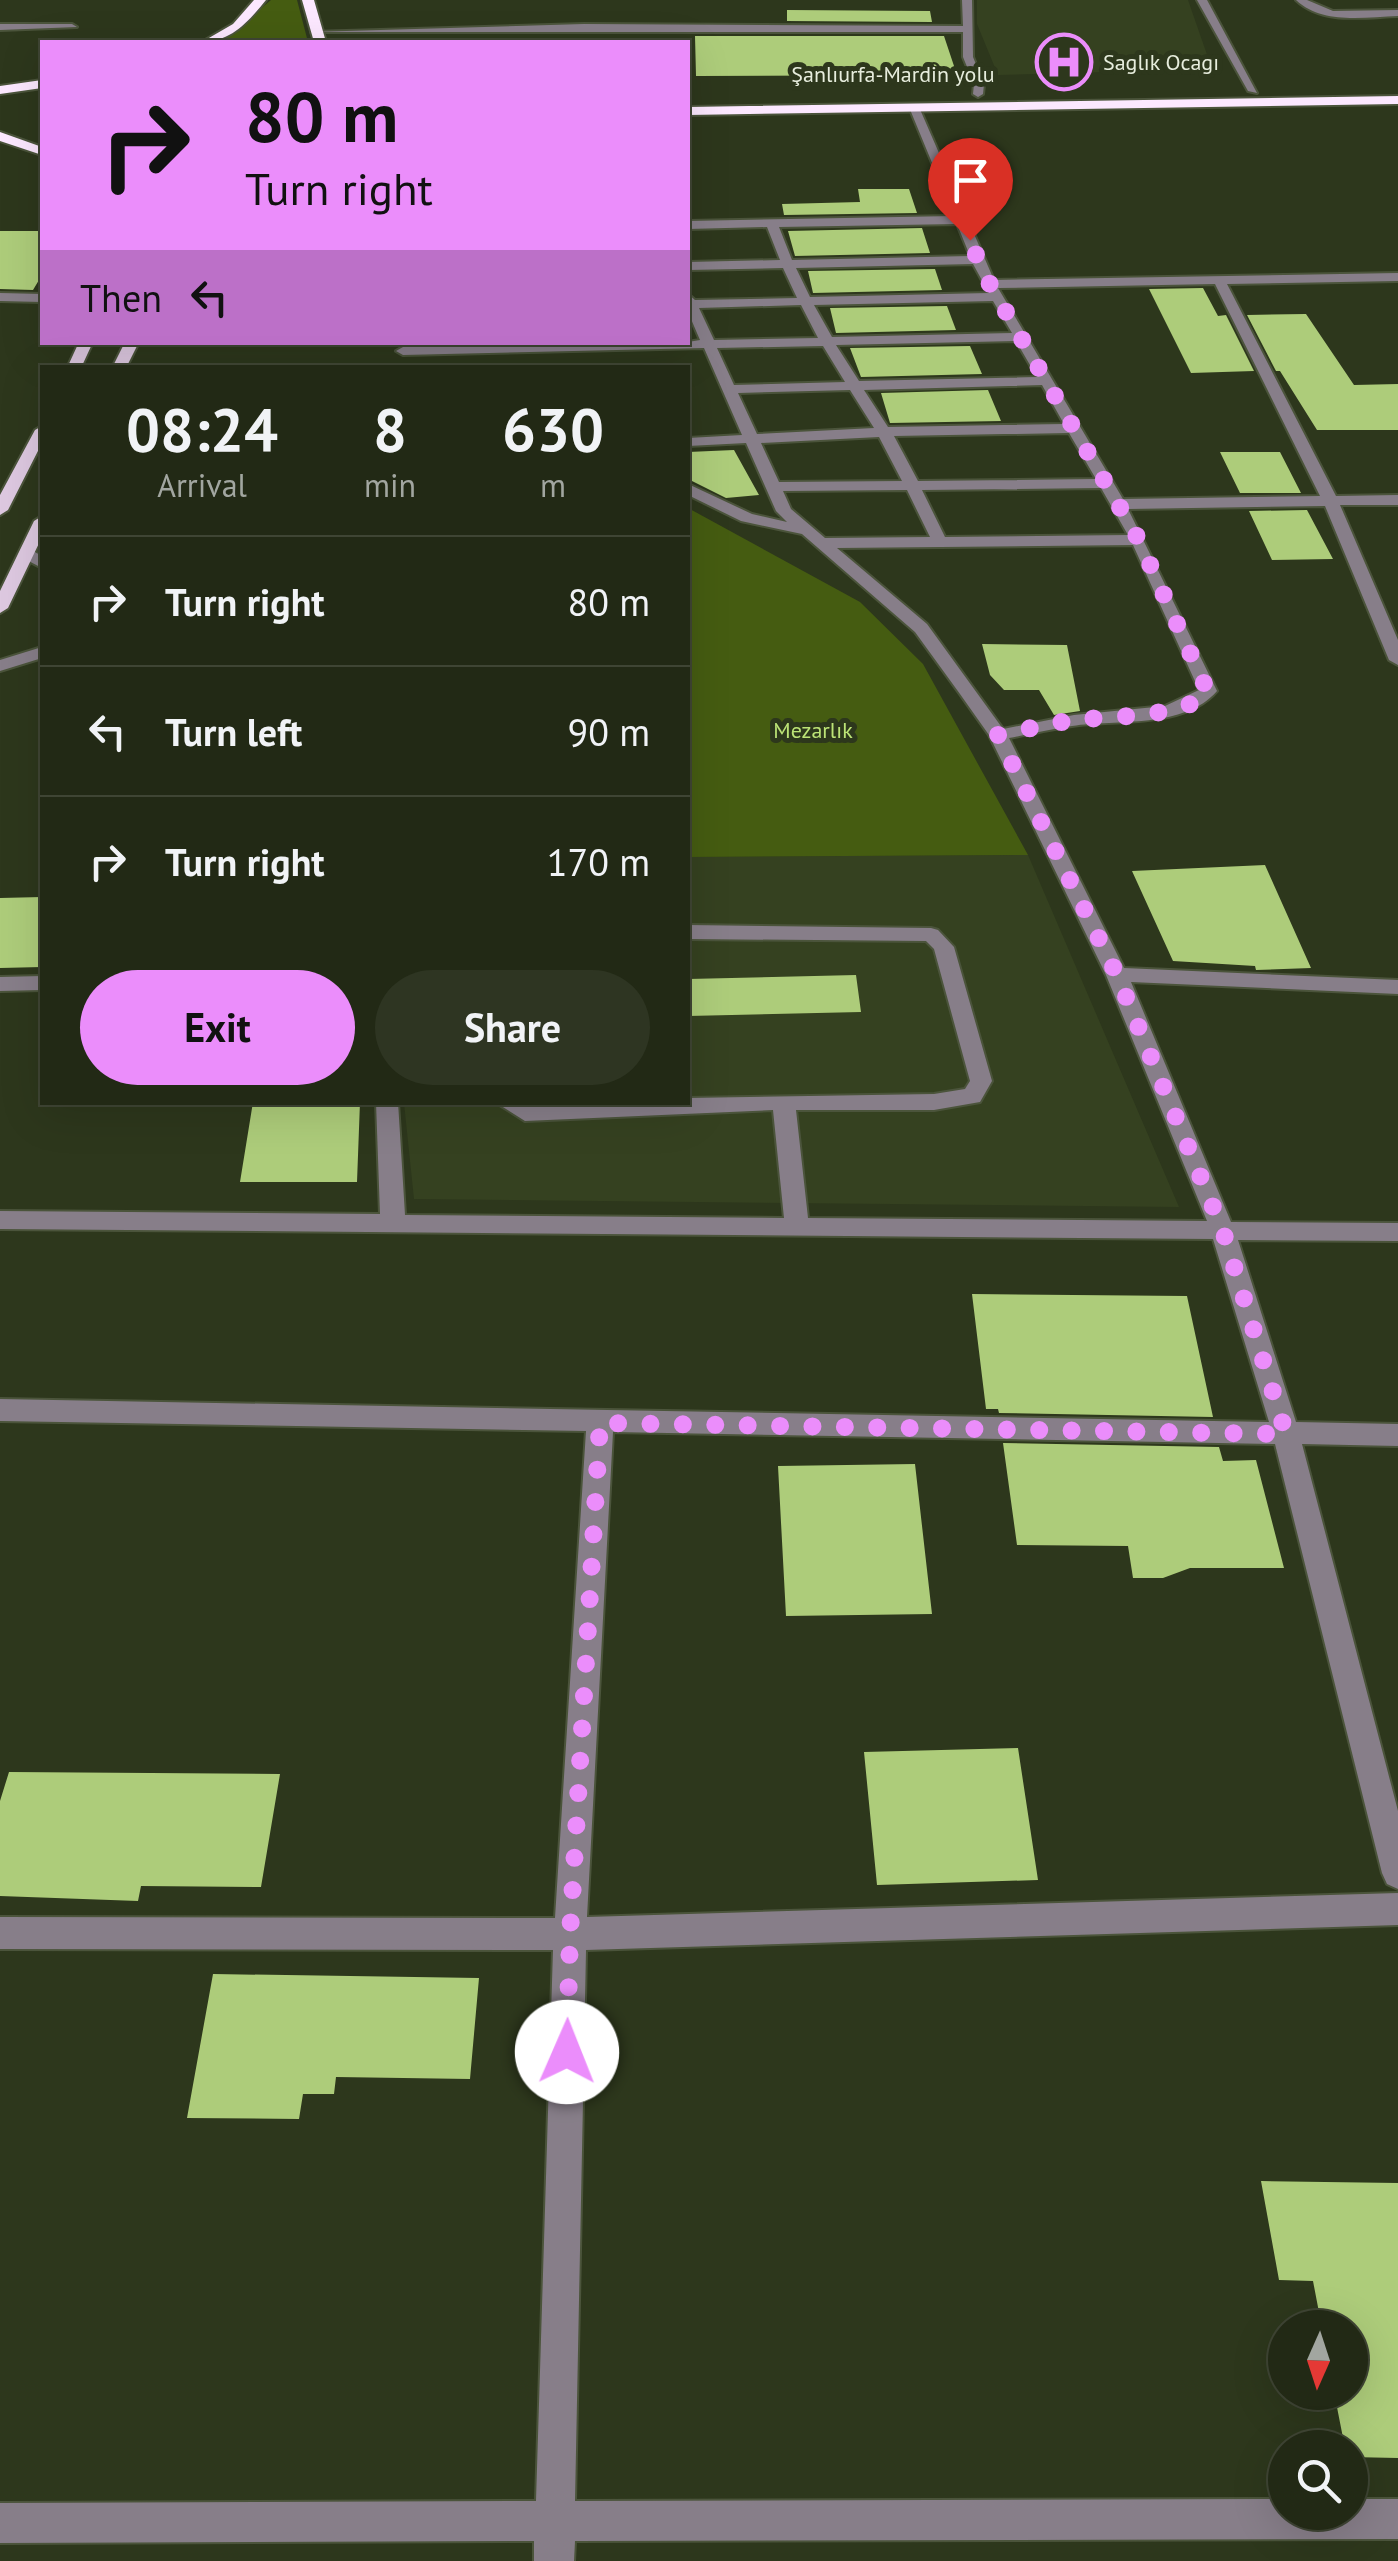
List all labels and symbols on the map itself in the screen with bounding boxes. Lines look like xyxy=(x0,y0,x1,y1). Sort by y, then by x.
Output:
hospital icon: Saglık Ocagı xyxy=(1034,32,1094,92)
place label: Saglık Ocagı xyxy=(1103,48,1219,76)
street label: Şanlıurfa-Mardin yolu xyxy=(791,60,995,88)
pin xyxy=(928,138,1013,241)
park label: Mezarlık xyxy=(773,716,853,744)
position arrow xyxy=(515,2000,619,2104)
north arrow xyxy=(1268,2310,1368,2410)

